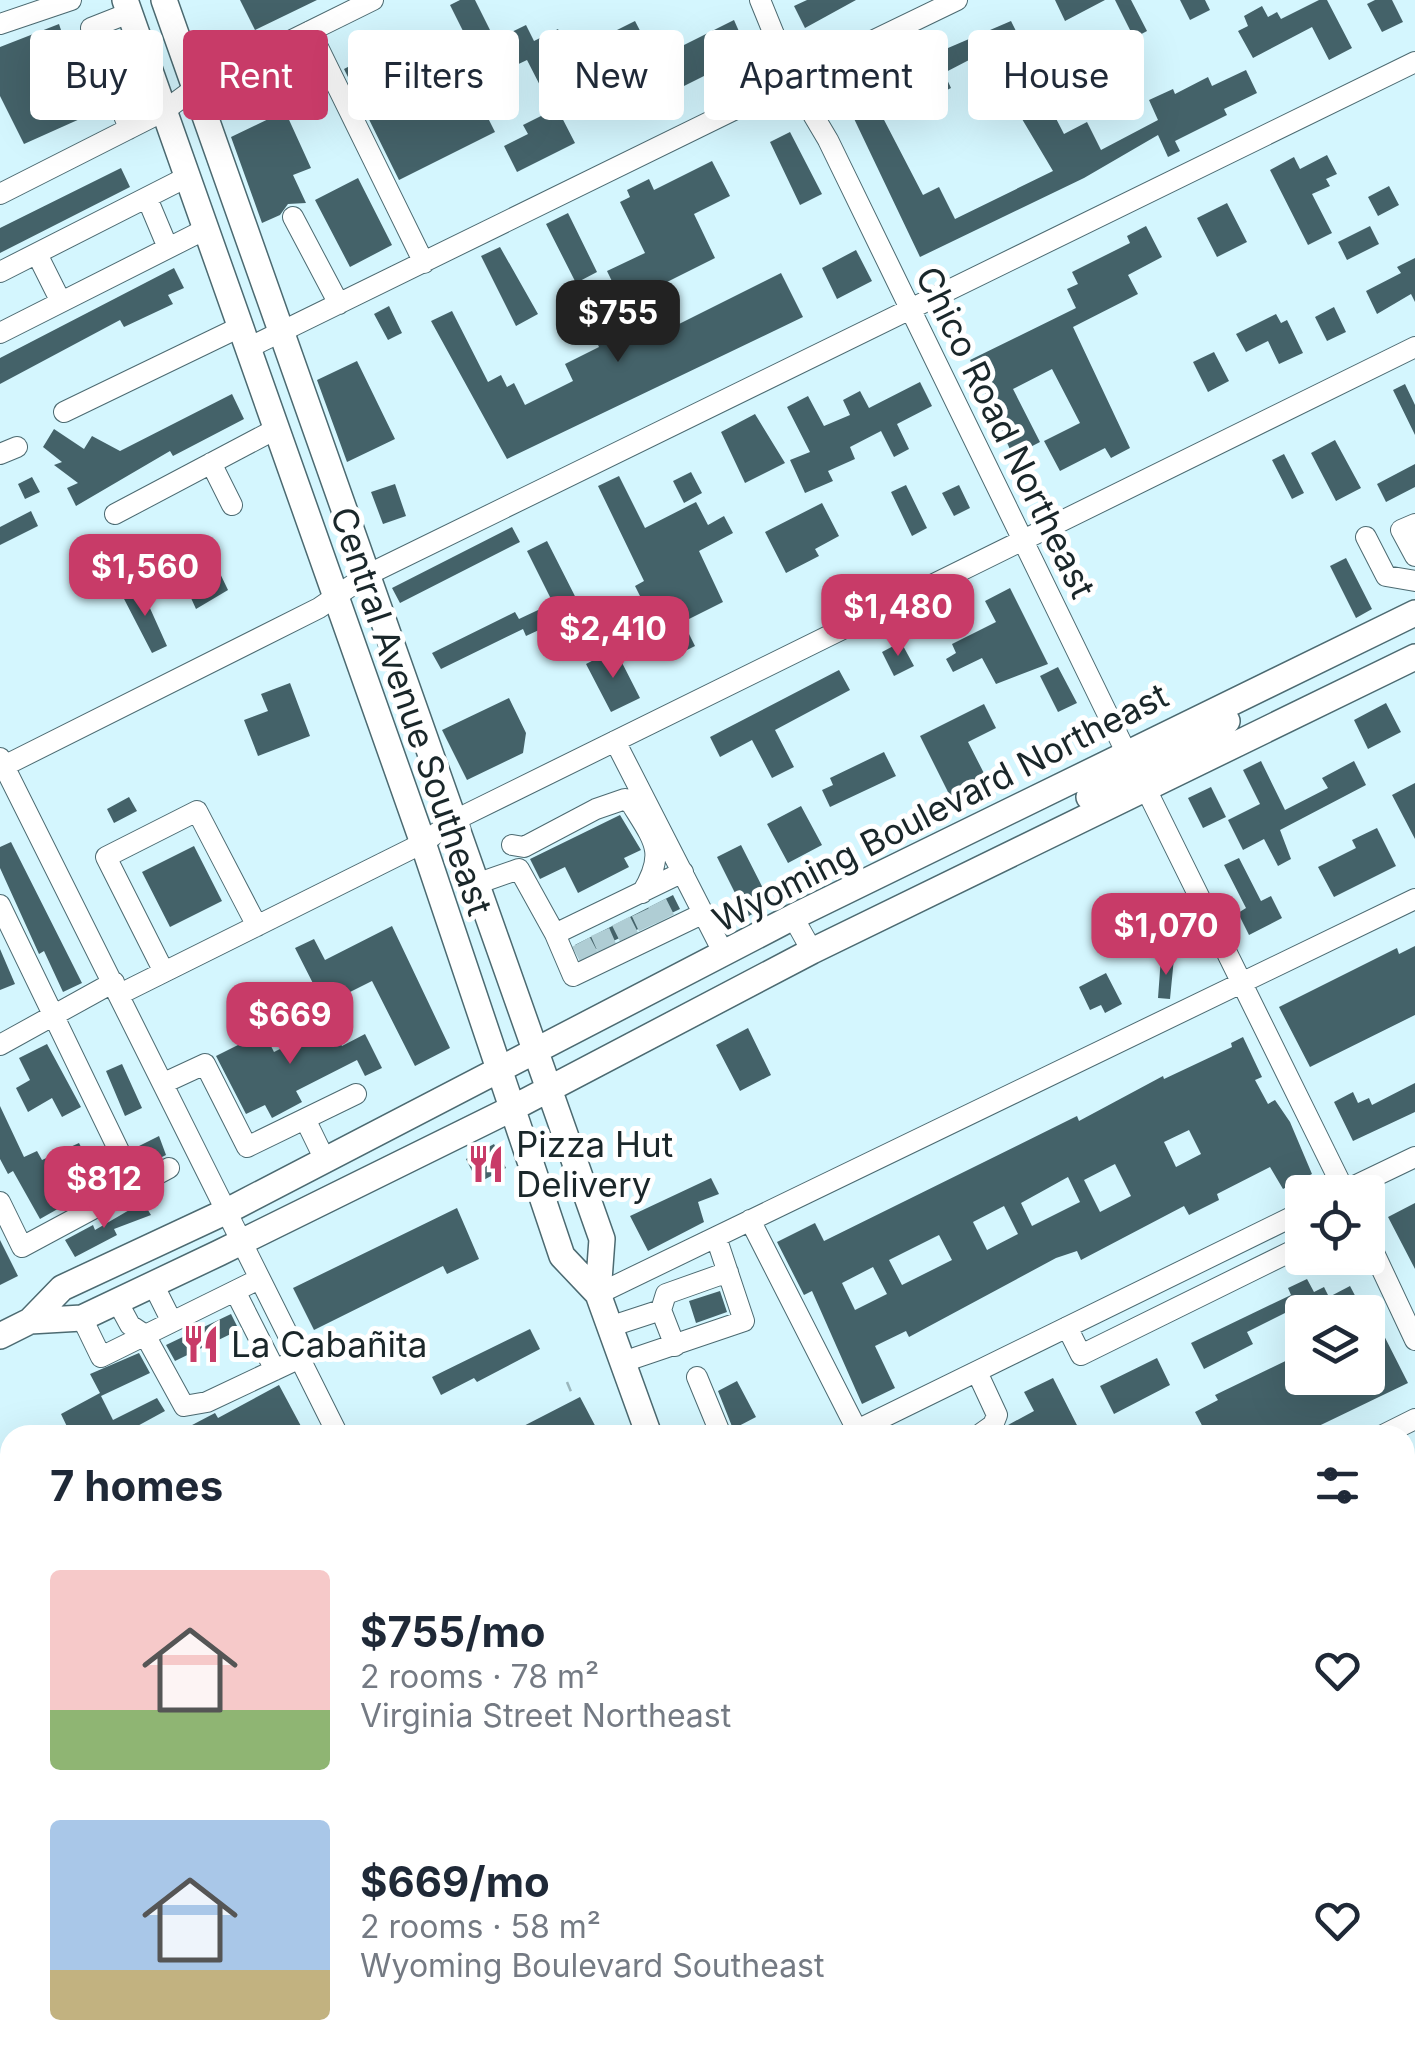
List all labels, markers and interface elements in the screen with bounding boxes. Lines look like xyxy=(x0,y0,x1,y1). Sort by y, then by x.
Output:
chip: Buy xyxy=(30,30,163,120)
chip: Rent xyxy=(183,30,328,120)
chip: Filters xyxy=(348,30,519,120)
chip: New xyxy=(539,30,684,120)
chip: Apartment xyxy=(704,30,948,120)
chip: House xyxy=(968,30,1144,120)
street label: Chico Road Northeast xyxy=(907,259,1105,605)
pin: $755 xyxy=(559,280,677,365)
text: $755 xyxy=(578,293,658,332)
street label: Central Avenue Southeast xyxy=(322,502,502,920)
pin: $1,560 xyxy=(64,534,226,619)
text: $1,560 xyxy=(91,547,199,586)
pin: $1,480 xyxy=(817,574,979,659)
text: $1,480 xyxy=(843,587,953,626)
pin: $2,410 xyxy=(532,596,694,681)
text: $2,410 xyxy=(559,609,667,648)
street label: Wyoming Boulevard Northeast xyxy=(706,674,1174,940)
pin: $1,070 xyxy=(1085,893,1247,978)
text: $1,070 xyxy=(1113,906,1219,945)
pin: $669 xyxy=(231,982,349,1067)
text: $669 xyxy=(248,995,332,1034)
place label: Pizza Hut Delivery xyxy=(516,1123,673,1205)
restaurant icon: Pizza Hut Delivery xyxy=(465,1143,507,1185)
pin: $812 xyxy=(45,1146,163,1231)
text: $812 xyxy=(66,1159,142,1198)
map controls xyxy=(1285,1175,1385,1395)
button: locate xyxy=(1285,1175,1385,1275)
button: layers xyxy=(1285,1295,1385,1395)
restaurant icon: La Cabañita xyxy=(180,1323,222,1365)
place label: La Cabañita xyxy=(231,1323,427,1365)
icon: filters xyxy=(1310,1458,1365,1513)
text: 7 homes xyxy=(50,1460,223,1511)
text: $755/mo xyxy=(360,1606,546,1657)
icon: home xyxy=(130,1610,250,1730)
icon: heart xyxy=(1310,1643,1365,1698)
text: 2 rooms · 78 m² xyxy=(360,1657,599,1696)
text: Virginia Street Northeast xyxy=(360,1696,731,1735)
text: $669/mo xyxy=(360,1856,550,1907)
icon: home xyxy=(130,1860,250,1980)
icon: heart xyxy=(1310,1893,1365,1948)
text: 2 rooms · 58 m² xyxy=(360,1907,601,1946)
text: Wyoming Boulevard Southeast xyxy=(360,1946,824,1985)

